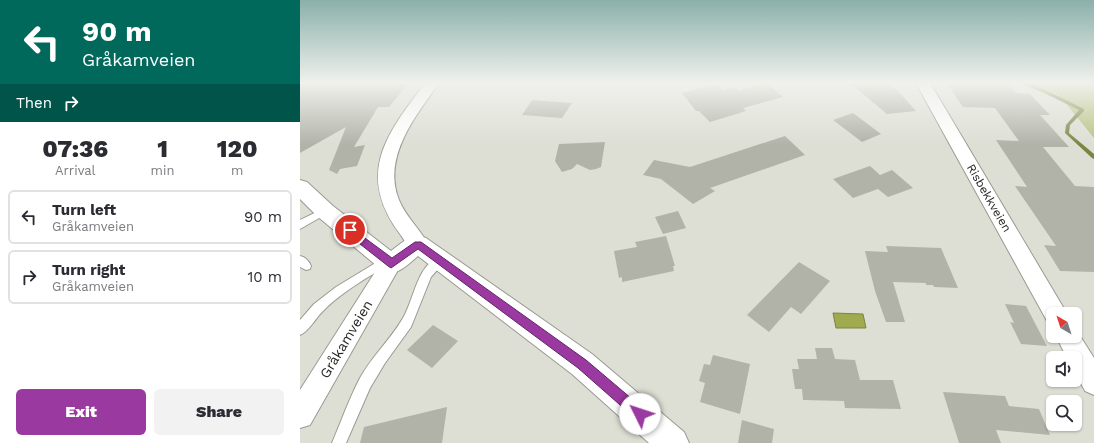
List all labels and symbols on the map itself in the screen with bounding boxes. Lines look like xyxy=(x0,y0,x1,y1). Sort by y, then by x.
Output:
street label: Risbekkveien xyxy=(964,162,1014,234)
pin xyxy=(333,213,367,247)
street label: Gråkamveien xyxy=(316,297,376,381)
north arrow xyxy=(1046,307,1082,343)
position arrow xyxy=(619,393,661,435)

